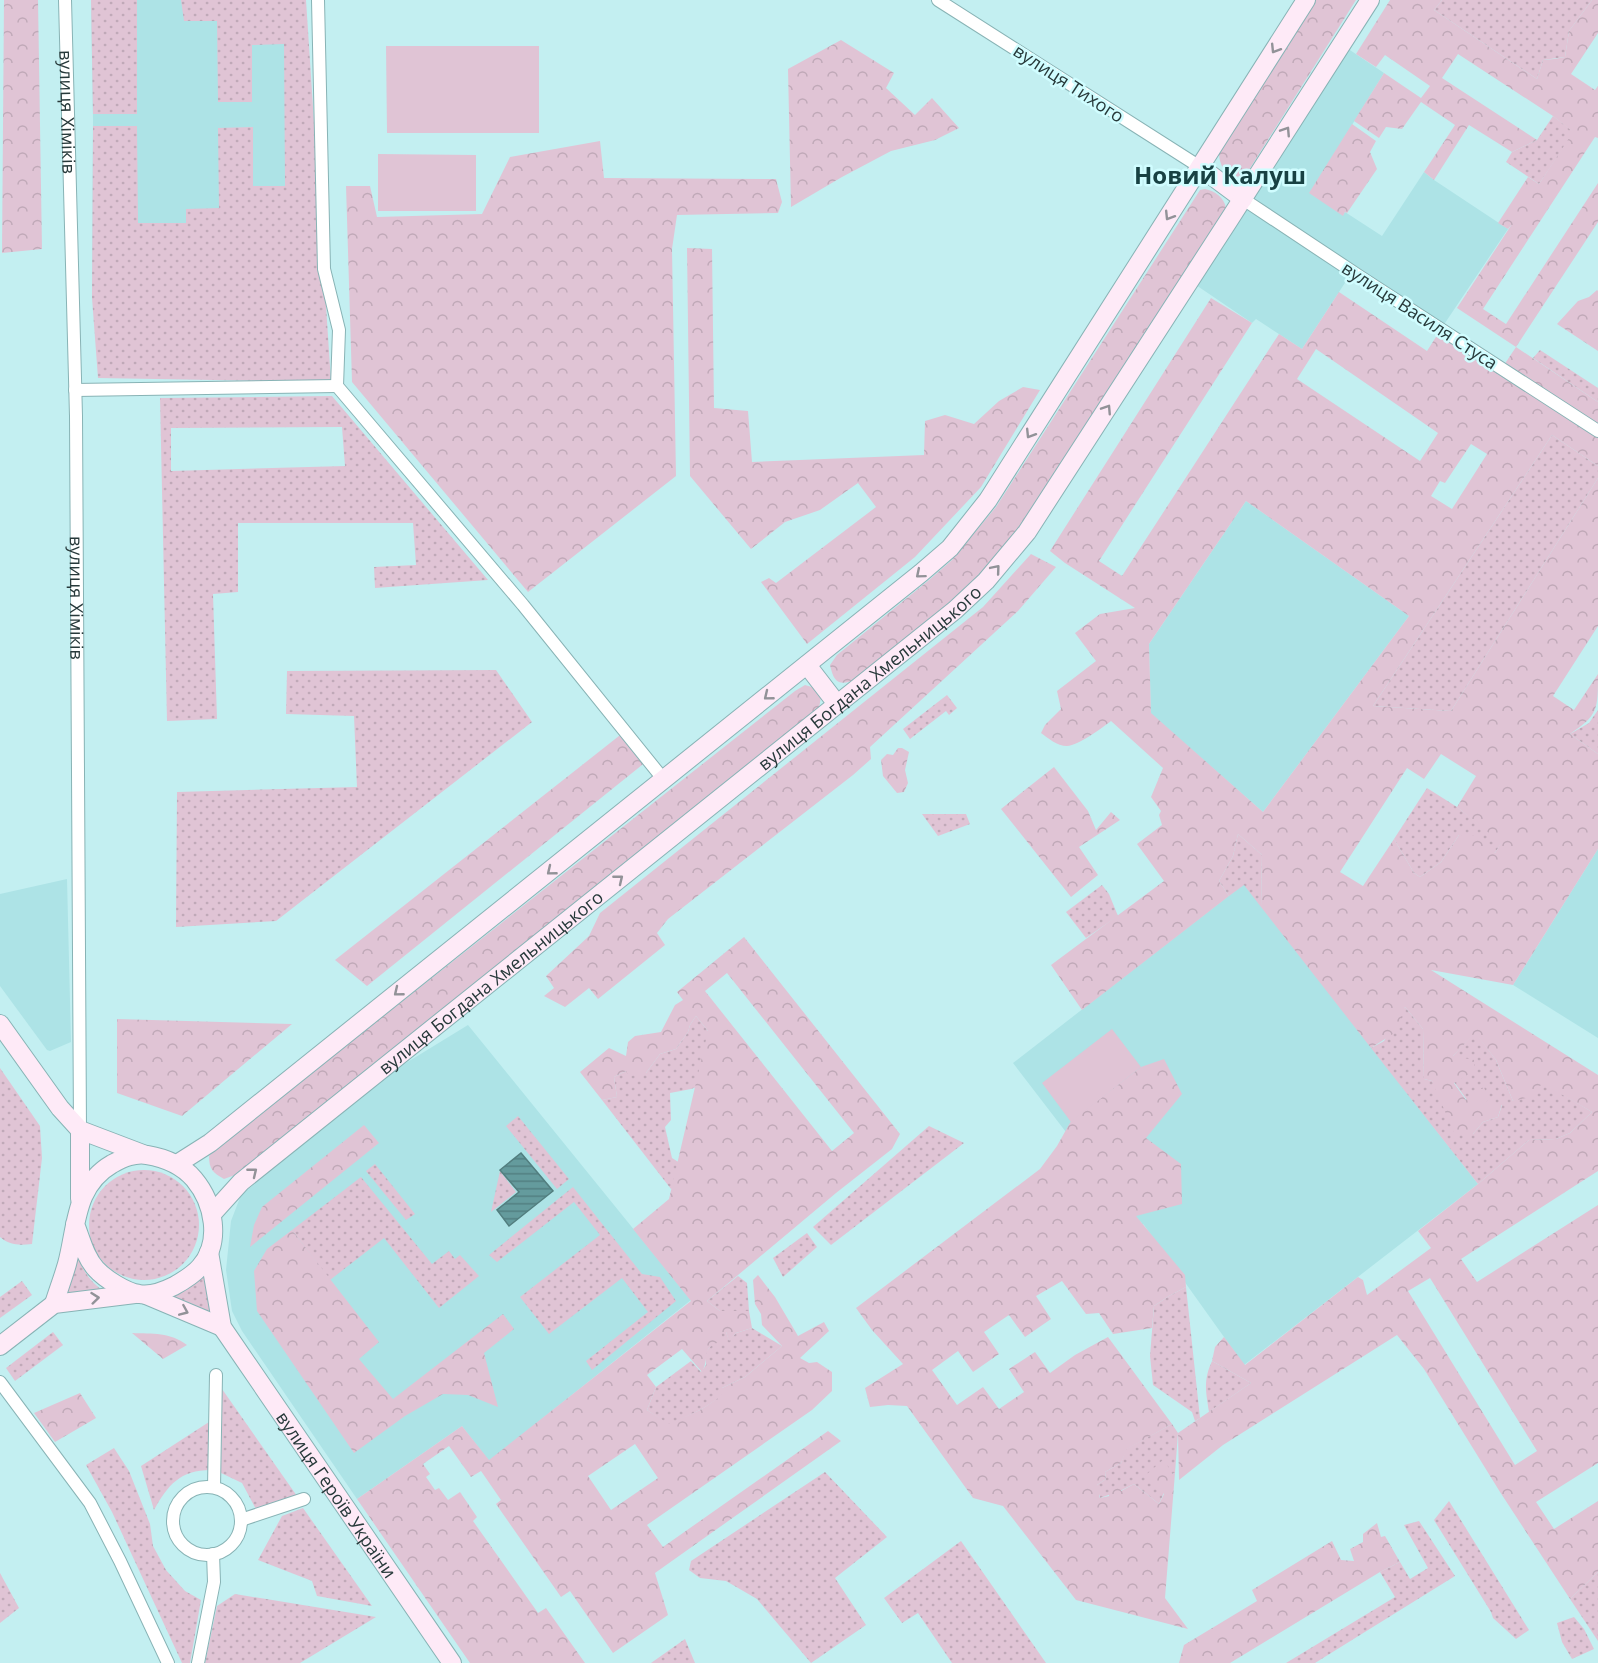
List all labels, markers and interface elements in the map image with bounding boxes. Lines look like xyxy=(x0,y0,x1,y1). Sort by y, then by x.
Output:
street label: вулиця Тихого xyxy=(1009,38,1129,128)
one-way arrow xyxy=(1271,42,1282,53)
street label: вулиця Хіміків xyxy=(54,50,82,174)
one-way arrow xyxy=(1279,127,1290,138)
district label: Новий Калуш xyxy=(1134,158,1306,191)
one-way arrow xyxy=(1164,210,1176,220)
street label: вулиця Василя Стуса xyxy=(1338,256,1502,374)
one-way arrow xyxy=(1100,405,1111,416)
one-way arrow xyxy=(1026,428,1038,438)
street label: вулиця Хіміків xyxy=(65,536,89,660)
one-way arrow xyxy=(989,565,1000,576)
one-way arrow xyxy=(916,567,927,578)
street label: вулиця Богдана Хмельницького xyxy=(753,580,986,775)
one-way arrow xyxy=(764,689,775,700)
one-way arrow xyxy=(546,863,557,874)
one-way arrow xyxy=(612,876,623,887)
street label: вулиця Богдана Хмельницького xyxy=(373,885,608,1079)
one-way arrow xyxy=(394,985,405,996)
one-way arrow xyxy=(247,1168,258,1179)
one-way arrow xyxy=(91,1292,100,1305)
one-way arrow xyxy=(177,1304,188,1316)
street label: вулиця Героїв України xyxy=(271,1406,402,1582)

